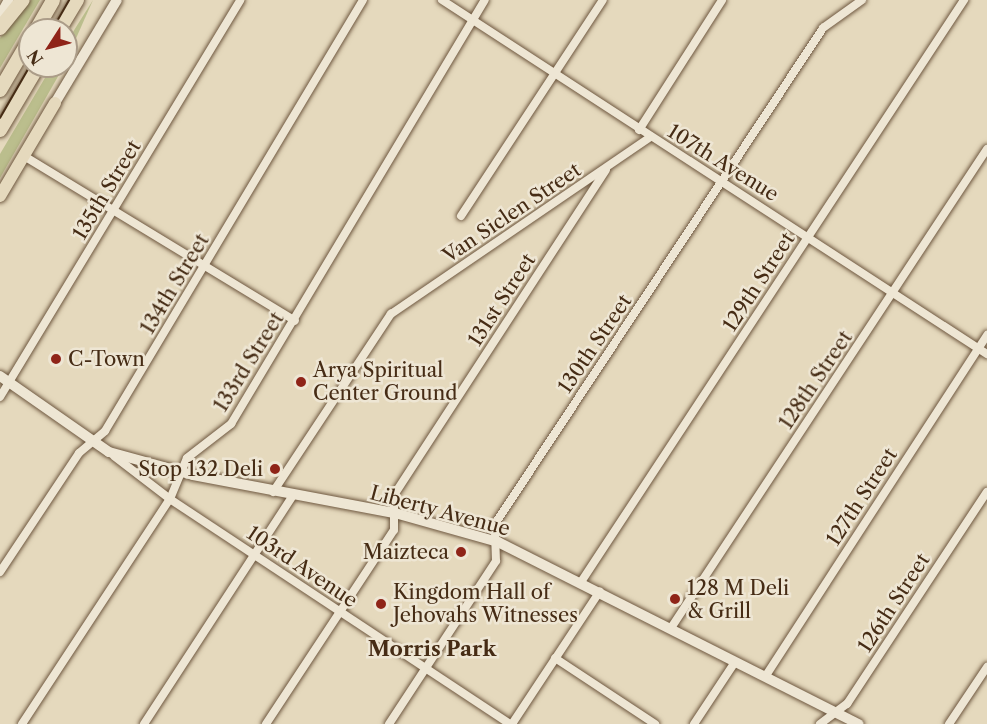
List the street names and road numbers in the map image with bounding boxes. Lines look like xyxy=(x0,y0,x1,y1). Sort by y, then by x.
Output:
street label: 107th Avenue xyxy=(663,119,783,207)
street label: 135th Street xyxy=(68,136,146,244)
street label: Van Siclen Street xyxy=(438,158,586,268)
street label: 129th Street xyxy=(718,228,800,336)
street label: 134th Street xyxy=(136,230,214,338)
street label: 131st Street xyxy=(463,249,541,351)
street label: 130th Street xyxy=(553,290,637,398)
street label: 133rd Street xyxy=(209,308,289,416)
street label: 128th Street xyxy=(774,326,858,434)
street label: 127th Street xyxy=(822,444,902,550)
street label: Liberty Avenue xyxy=(367,481,513,541)
street label: 103rd Avenue xyxy=(242,521,362,613)
street label: 126th Street xyxy=(853,549,935,657)

